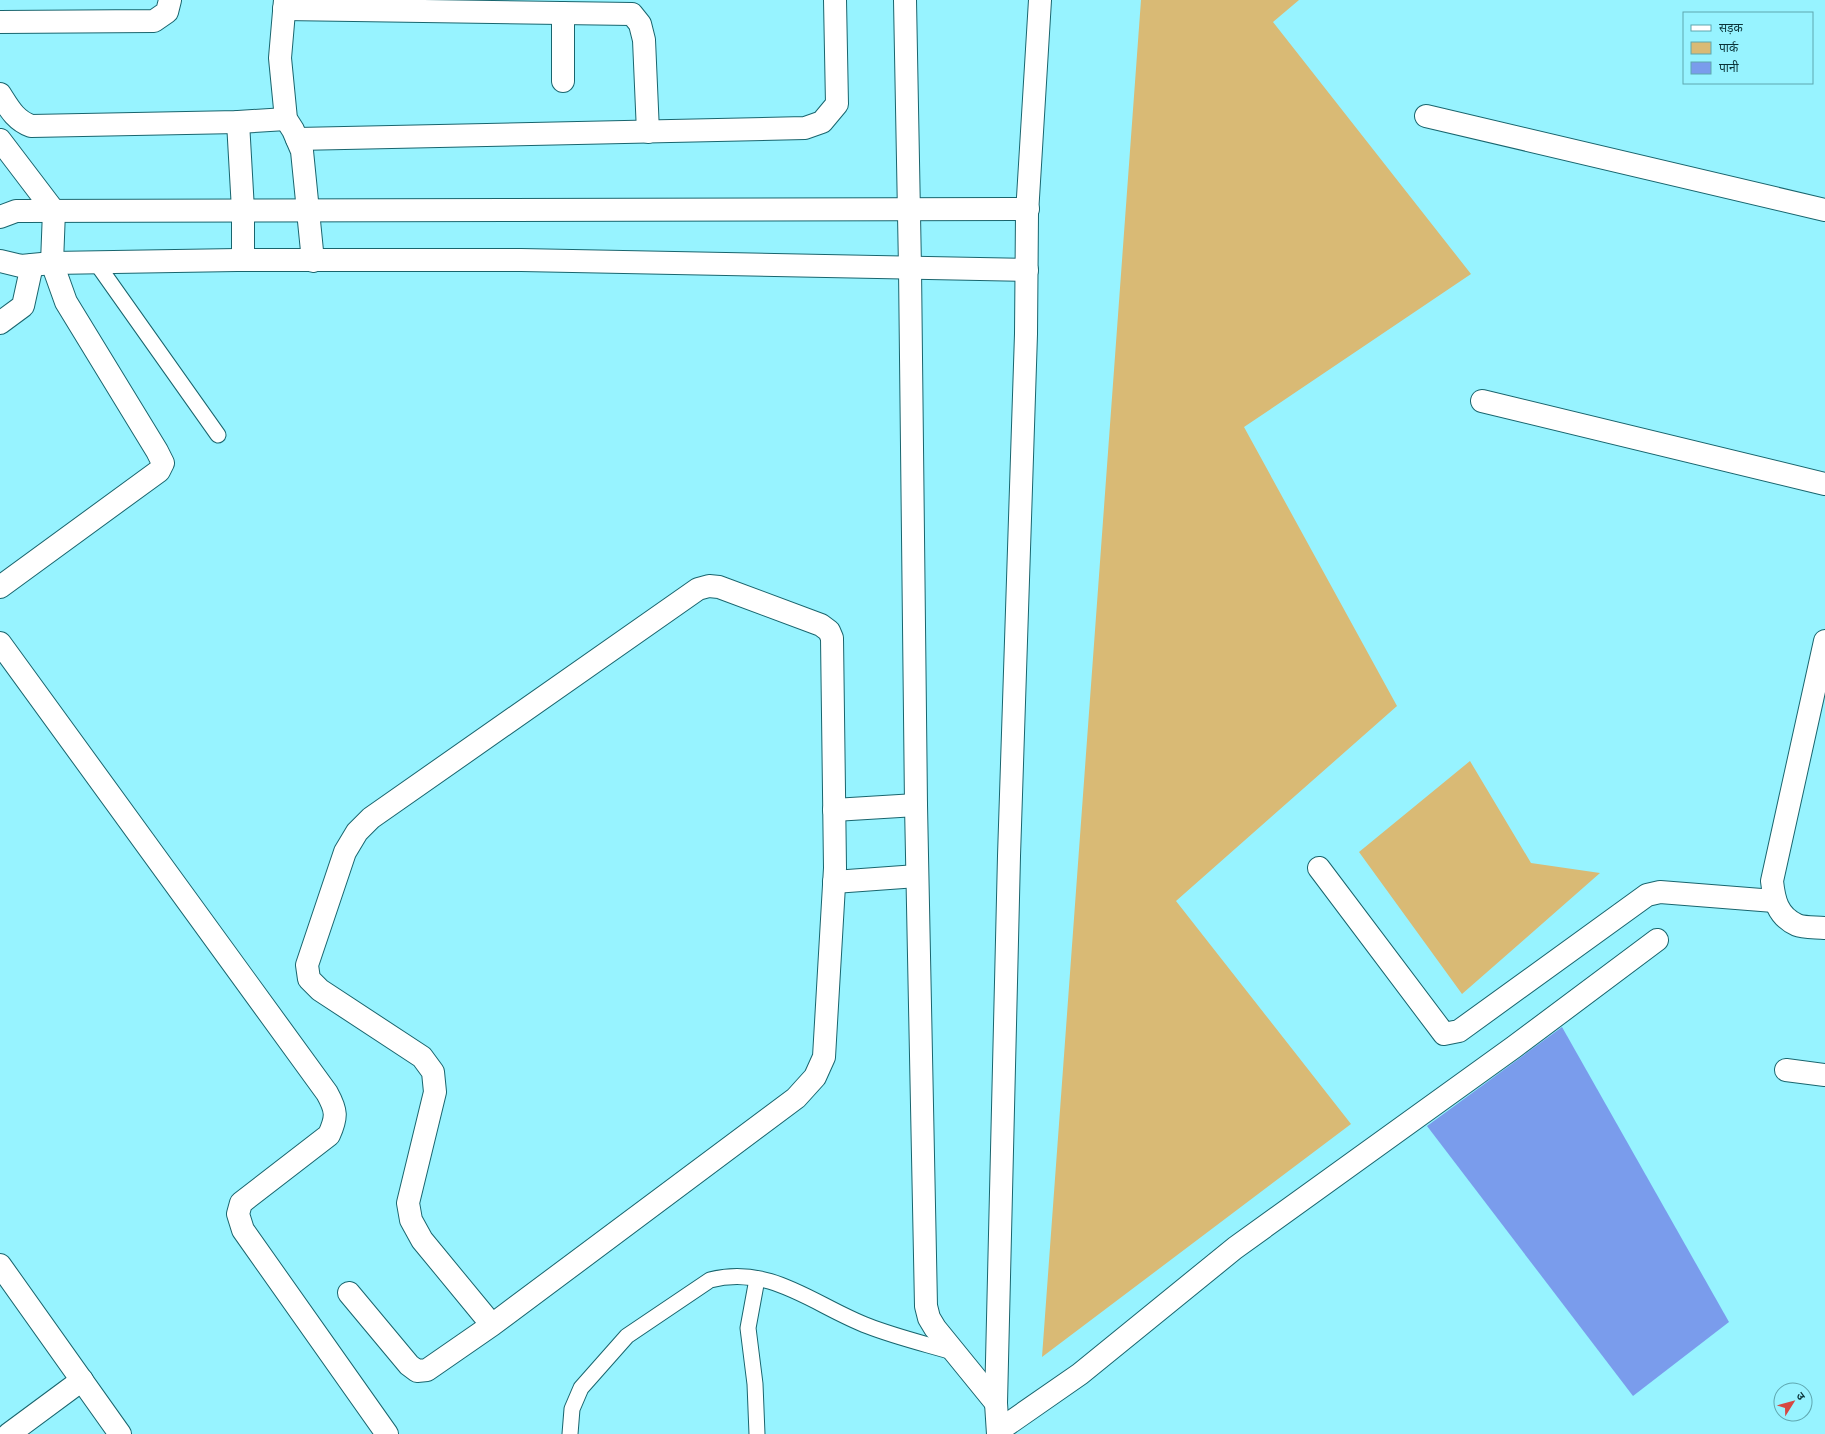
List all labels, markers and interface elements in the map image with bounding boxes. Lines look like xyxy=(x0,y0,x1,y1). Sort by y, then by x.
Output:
legend xyxy=(1683,12,1813,84)
text: सड़क xyxy=(1719,21,1744,35)
text: पार्क xyxy=(1719,41,1739,55)
text: पानी xyxy=(1719,60,1740,75)
north arrow xyxy=(1773,1382,1813,1422)
text: उ xyxy=(1793,1390,1808,1403)

